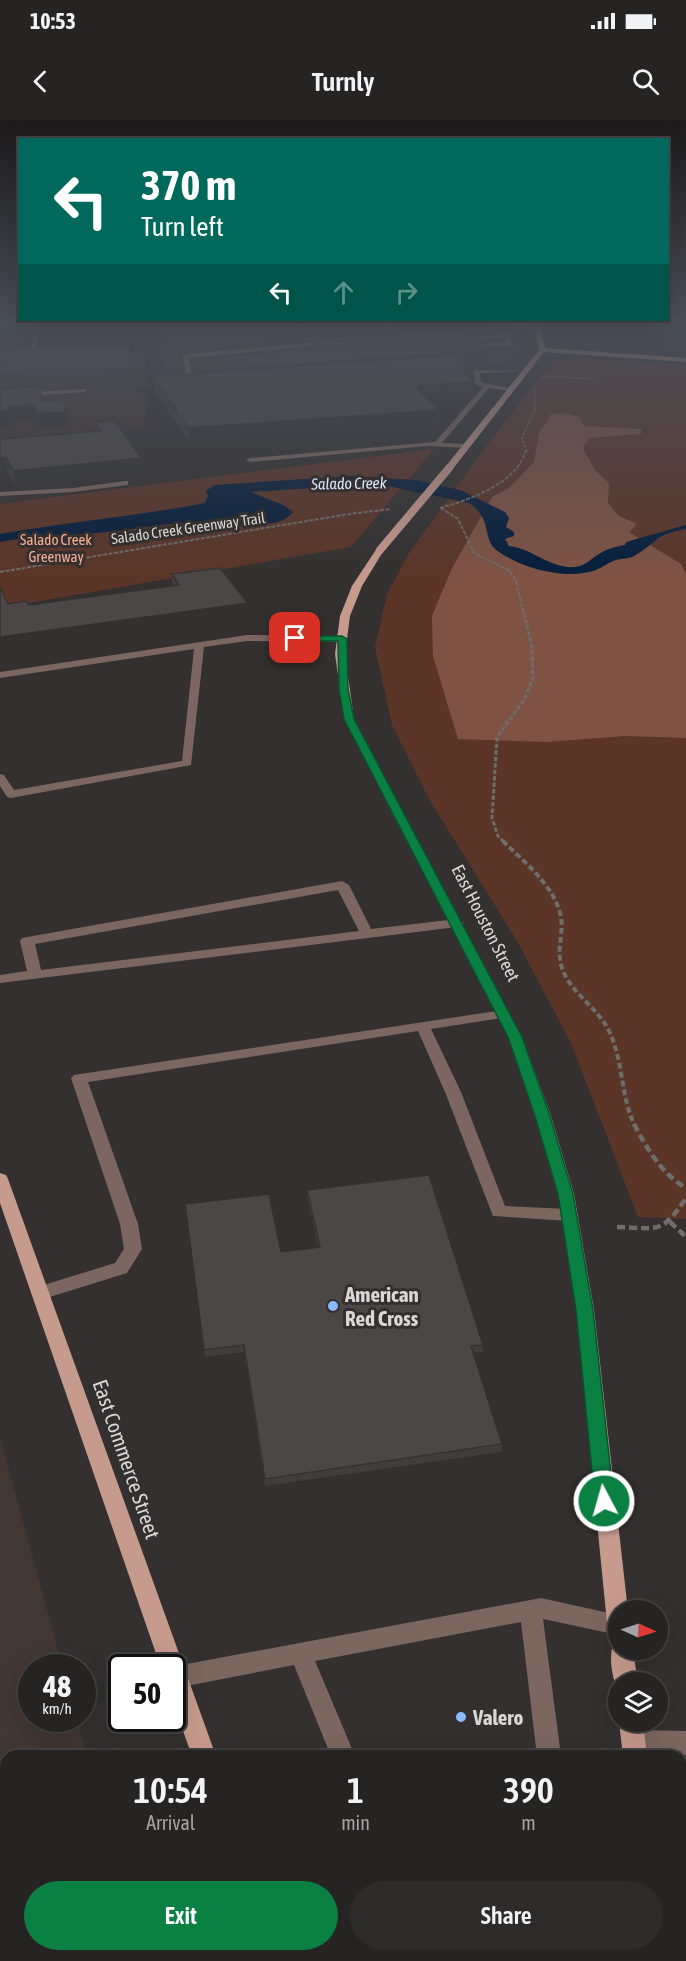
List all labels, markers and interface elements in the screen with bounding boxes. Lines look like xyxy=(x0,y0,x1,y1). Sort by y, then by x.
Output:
text: 10:53 xyxy=(30,8,76,34)
icon: back xyxy=(24,65,57,98)
icon: search xyxy=(629,65,662,98)
text: Turnly xyxy=(312,66,374,97)
text: 370 m xyxy=(141,161,236,209)
icon: left xyxy=(42,162,120,240)
text: Turn left xyxy=(141,211,224,242)
icon: left xyxy=(264,276,297,309)
icon: ahead xyxy=(327,276,360,309)
icon: right xyxy=(390,276,423,309)
water label: Salado Creek xyxy=(310,473,388,493)
street label: Salado Creek Greenway Trail xyxy=(110,509,266,547)
park label: Salado Creek Greenway xyxy=(20,531,92,565)
pin xyxy=(269,612,320,663)
icon: arrive xyxy=(278,621,311,654)
street label: East Houston Street xyxy=(448,861,524,985)
place label: American Red Cross xyxy=(344,1282,419,1330)
marker: American Red Cross xyxy=(326,1299,340,1313)
street label: East Commerce Street xyxy=(89,1376,165,1542)
position arrow xyxy=(572,1469,636,1533)
north arrow xyxy=(608,1600,668,1660)
map controls xyxy=(608,1600,668,1732)
speed limit sign: 50 xyxy=(108,1654,186,1732)
text: 48 xyxy=(43,1669,71,1703)
button: layers xyxy=(608,1672,668,1732)
text: km/h xyxy=(42,1700,72,1717)
place label: Valero xyxy=(472,1705,524,1729)
marker: Valero xyxy=(454,1710,468,1724)
text: 10:54 xyxy=(133,1769,208,1811)
text: 1 xyxy=(347,1769,364,1811)
text: 390 xyxy=(503,1769,554,1811)
text: Arrival xyxy=(146,1811,195,1834)
text: min xyxy=(341,1811,370,1834)
text: m xyxy=(521,1811,536,1834)
button: Exit xyxy=(24,1881,338,1950)
button: Share xyxy=(350,1881,663,1950)

